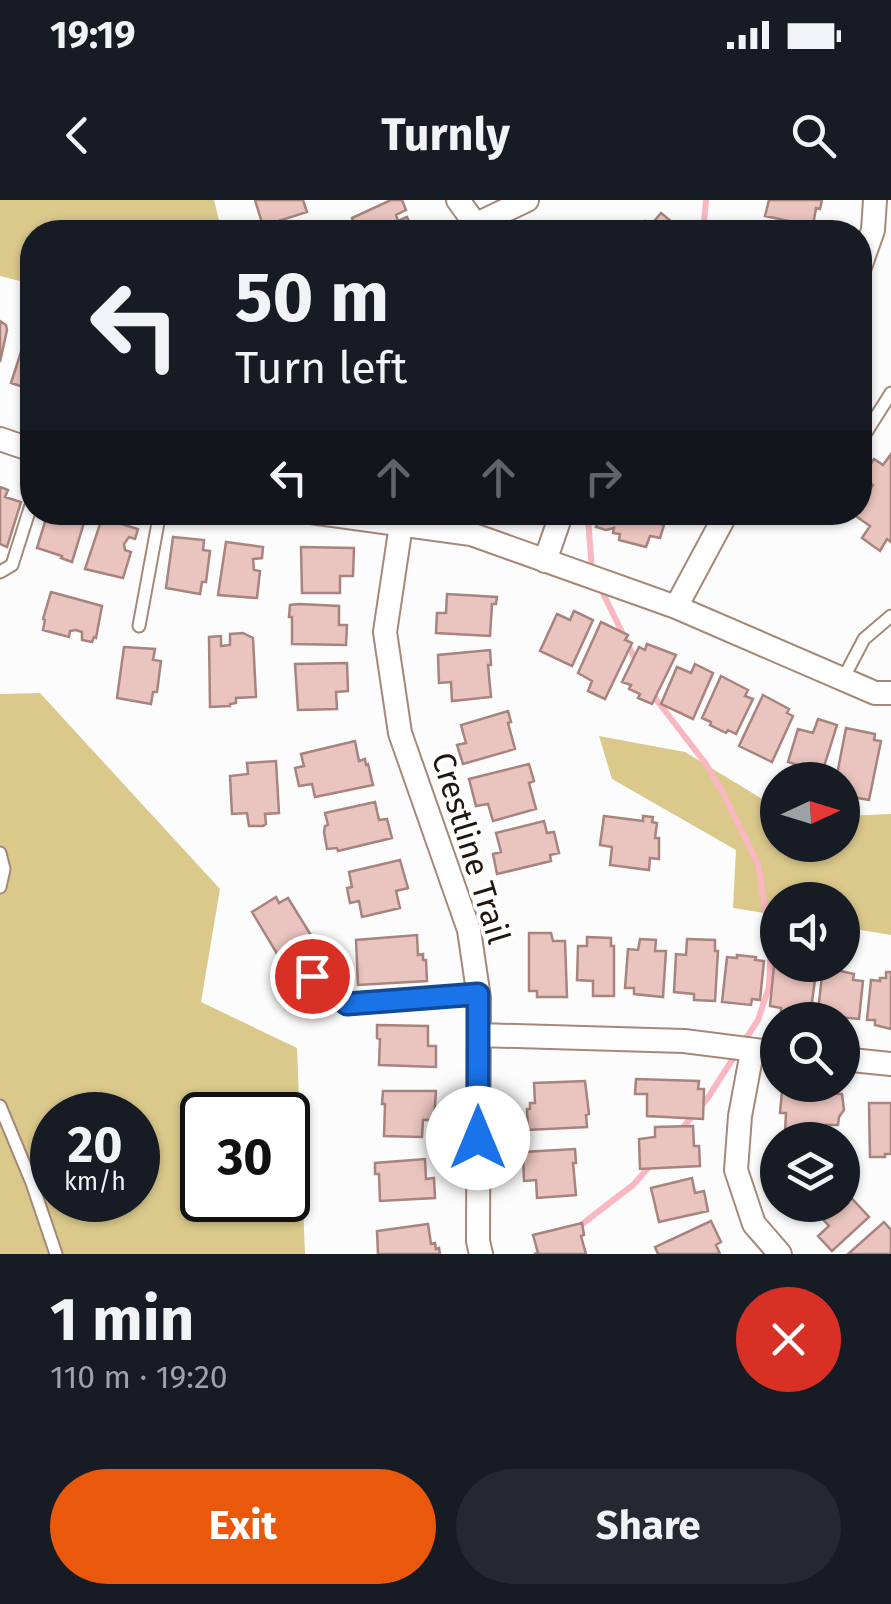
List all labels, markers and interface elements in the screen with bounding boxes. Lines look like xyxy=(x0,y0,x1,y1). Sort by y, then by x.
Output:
text: 19:19 xyxy=(50,12,136,58)
icon: back xyxy=(50,108,105,163)
text: Turnly xyxy=(381,108,510,162)
icon: search xyxy=(786,108,841,163)
text: 50 m xyxy=(235,256,389,340)
icon: left xyxy=(70,260,200,390)
text: Turn left xyxy=(235,341,407,395)
icon: left xyxy=(261,450,316,505)
icon: ahead xyxy=(366,450,421,505)
icon: ahead xyxy=(471,450,526,505)
icon: right xyxy=(576,450,631,505)
street label: Crestline Trail xyxy=(424,748,518,948)
north arrow xyxy=(760,762,860,862)
map controls xyxy=(760,762,860,1222)
button: sound xyxy=(760,882,860,982)
pin xyxy=(270,934,355,1019)
icon: arrive xyxy=(285,949,340,1004)
button: search xyxy=(760,1002,860,1102)
position arrow xyxy=(426,1086,530,1190)
speed limit sign: 30 xyxy=(180,1092,310,1222)
text: 20 xyxy=(67,1115,123,1175)
button: layers xyxy=(760,1122,860,1222)
text: km/h xyxy=(64,1167,126,1197)
text: 1 min xyxy=(50,1284,194,1356)
button: close xyxy=(736,1287,841,1392)
text: 110 m · 19:20 xyxy=(50,1358,228,1396)
button: Exit xyxy=(50,1469,436,1584)
button: Share xyxy=(456,1469,841,1584)

